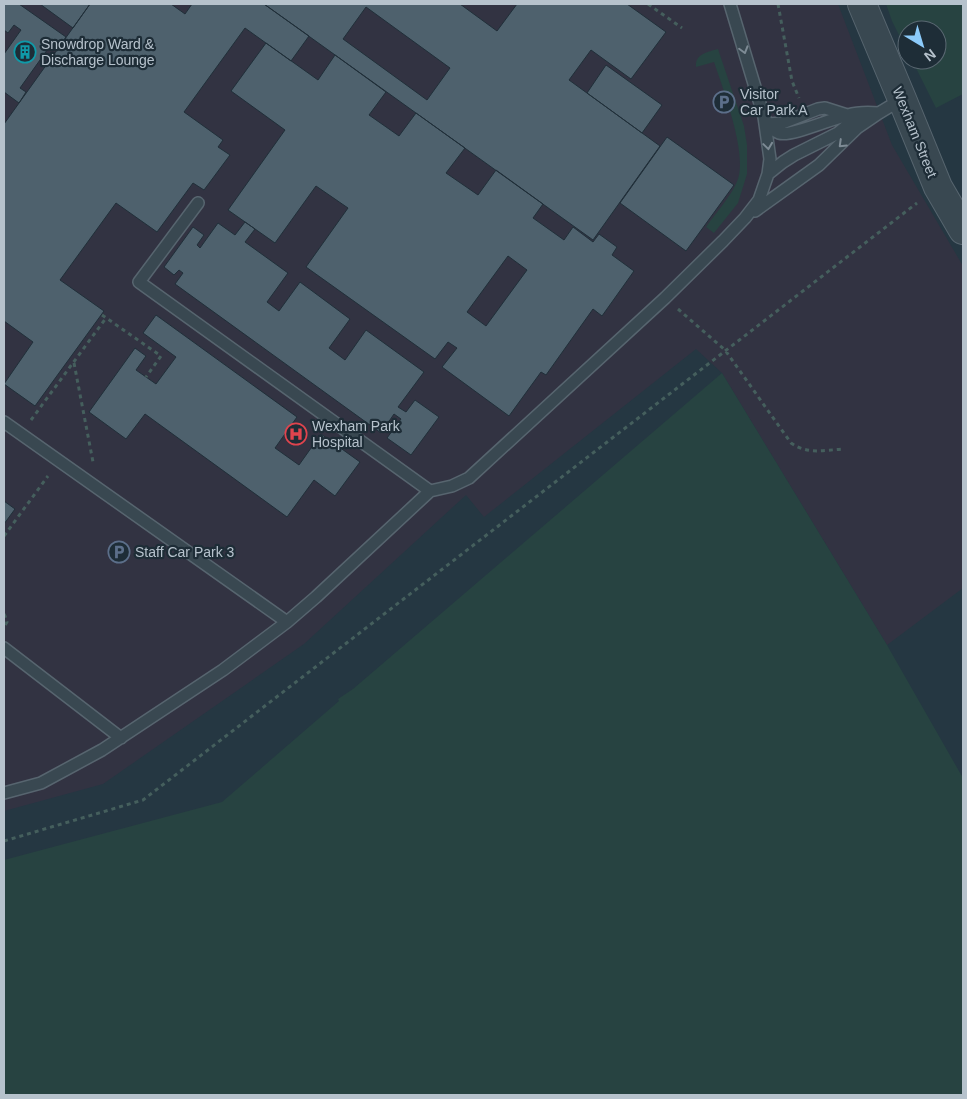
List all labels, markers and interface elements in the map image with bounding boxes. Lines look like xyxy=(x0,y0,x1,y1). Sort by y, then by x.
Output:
north arrow xyxy=(897,20,947,70)
place label: Snowdrop Ward & Discharge Lounge xyxy=(41,36,155,68)
building icon: Snowdrop Ward & Discharge Lounge xyxy=(13,40,37,64)
one-way arrow xyxy=(739,46,749,54)
text: N xyxy=(921,46,939,65)
street label: Wexham Street xyxy=(890,84,940,180)
place label: Visitor Car Park A xyxy=(740,86,808,118)
parking icon: Visitor Car Park A xyxy=(712,90,736,114)
one-way arrow xyxy=(839,138,848,147)
one-way arrow xyxy=(763,142,773,150)
place label: Wexham Park Hospital xyxy=(312,418,401,450)
hospital icon: Wexham Park Hospital xyxy=(284,422,308,446)
parking icon: Staff Car Park 3 xyxy=(107,540,131,564)
place label: Staff Car Park 3 xyxy=(135,544,235,560)

